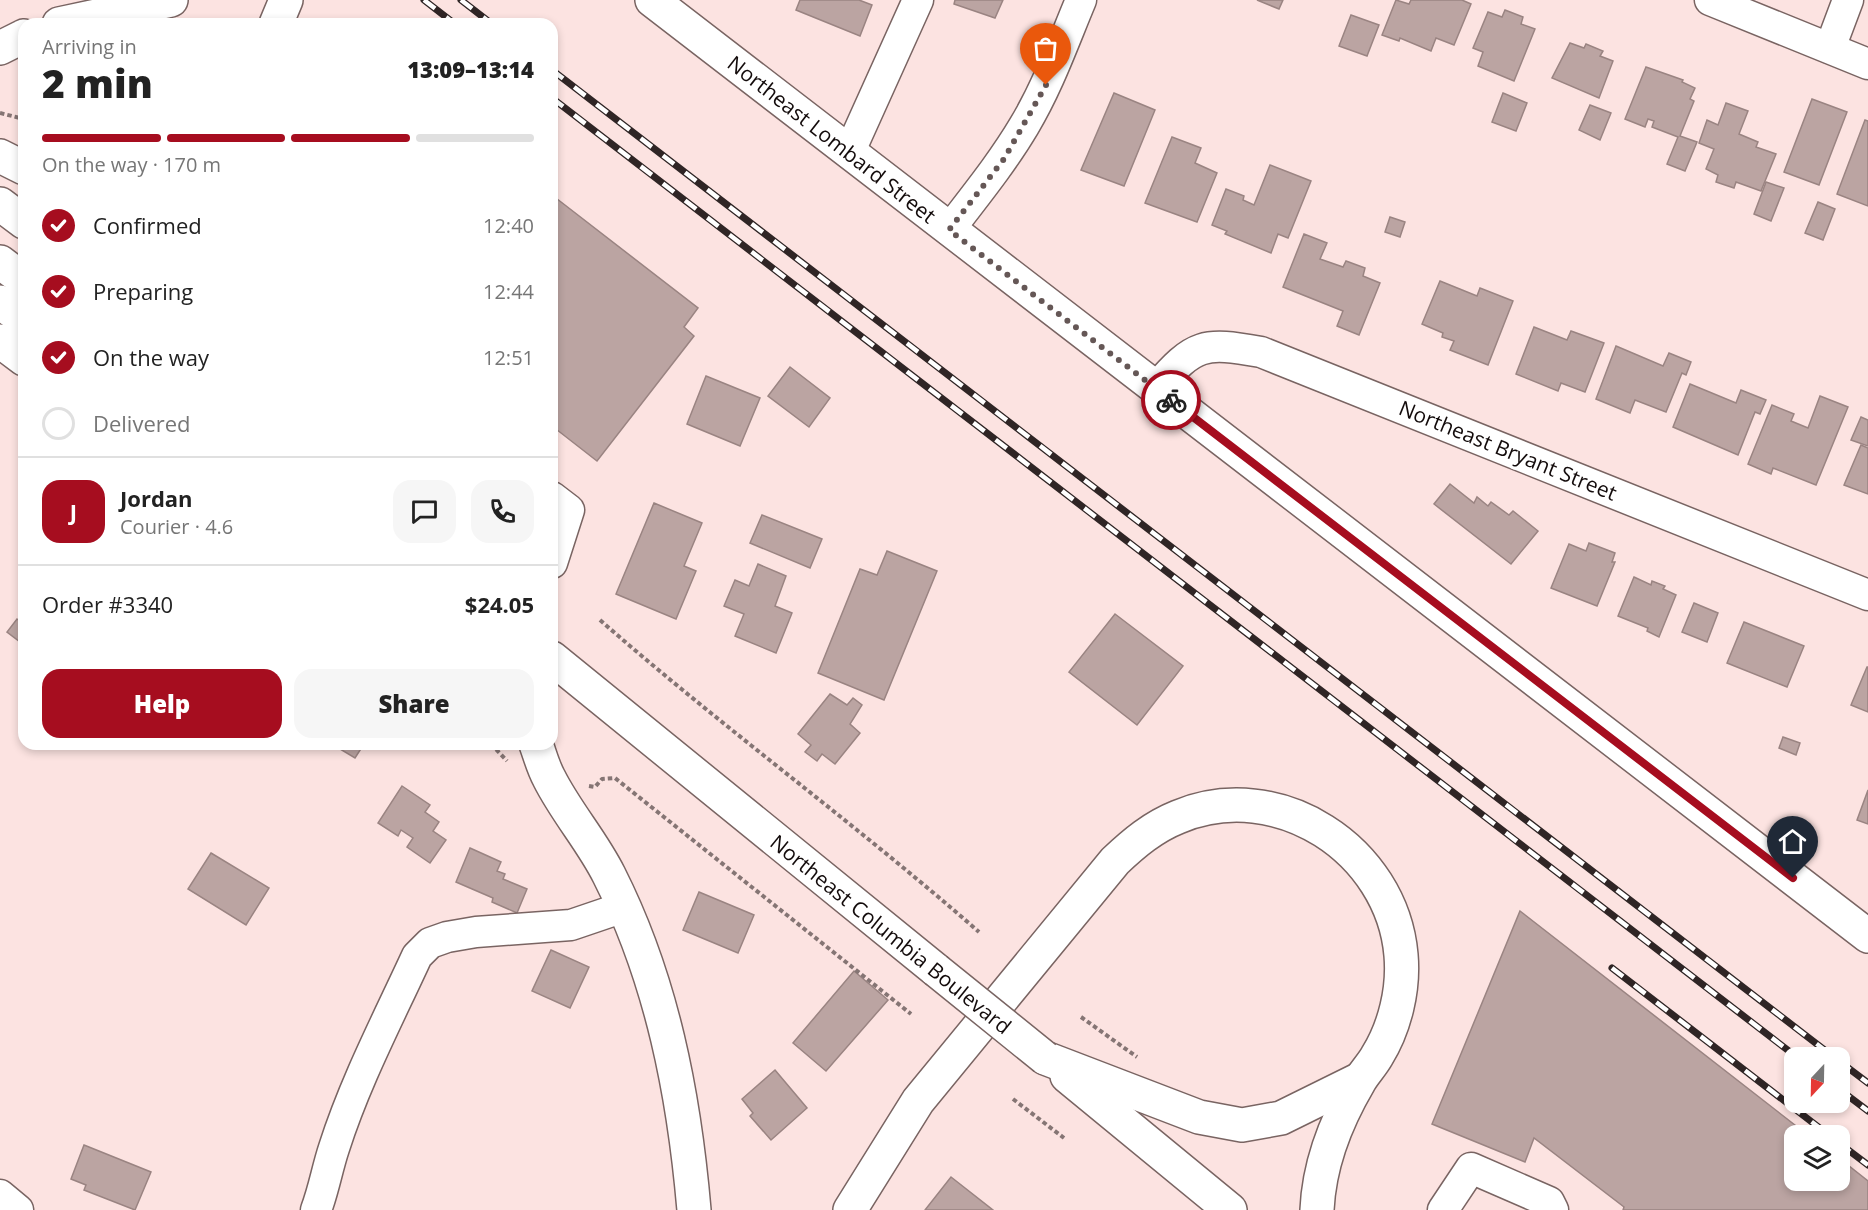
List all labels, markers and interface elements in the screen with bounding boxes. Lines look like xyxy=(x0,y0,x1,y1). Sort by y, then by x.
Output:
pin xyxy=(1020,23,1071,85)
icon: bag xyxy=(1029,32,1062,65)
text: Arriving in xyxy=(42,33,137,60)
street label: Northeast Lombard Street xyxy=(722,49,942,229)
text: 13:09–13:14 xyxy=(407,54,534,84)
text: 2 min xyxy=(42,56,153,109)
text: On the way · 170 m xyxy=(42,151,221,178)
icon: check xyxy=(42,209,75,242)
text: Confirmed xyxy=(93,210,202,240)
text: 12:40 xyxy=(483,212,534,239)
icon: check xyxy=(42,275,75,308)
text: Preparing xyxy=(93,276,193,306)
text: 12:44 xyxy=(483,278,534,305)
icon: check xyxy=(42,341,75,374)
text: On the way xyxy=(93,342,209,372)
text: 12:51 xyxy=(483,344,534,371)
courier xyxy=(1141,370,1201,430)
icon: bike xyxy=(1155,384,1188,417)
street label: Northeast Bryant Street xyxy=(1395,393,1621,507)
text: Delivered xyxy=(93,408,191,438)
button: chat xyxy=(393,480,456,543)
button: phone xyxy=(471,480,534,543)
text: Jordan xyxy=(120,483,193,513)
text: J xyxy=(70,496,77,526)
text: Courier · 4.6 xyxy=(120,513,233,540)
text: Order #3340 xyxy=(42,589,173,619)
text: $24.05 xyxy=(465,589,534,619)
button: Help xyxy=(42,669,282,738)
button: Share xyxy=(294,669,534,738)
pin xyxy=(1767,816,1818,878)
icon: home xyxy=(1776,825,1809,858)
street label: Northeast Columbia Boulevard xyxy=(765,828,1017,1040)
north arrow xyxy=(1784,1047,1850,1113)
map controls xyxy=(1784,1047,1850,1191)
button: layers xyxy=(1784,1125,1850,1191)

